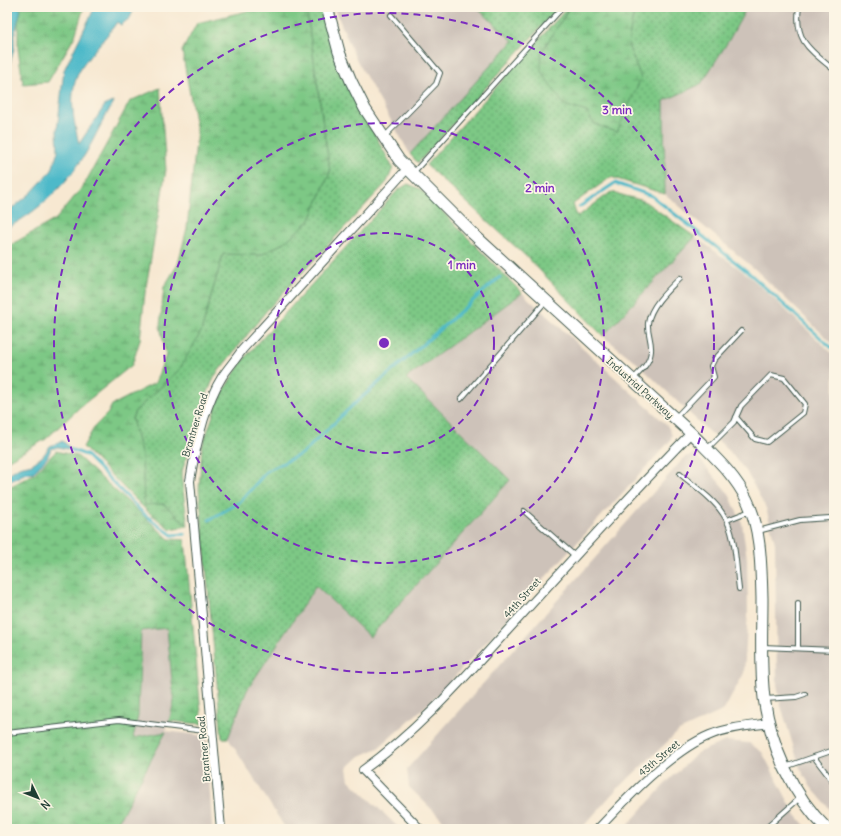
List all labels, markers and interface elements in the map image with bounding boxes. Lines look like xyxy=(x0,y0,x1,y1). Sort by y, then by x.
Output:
text: 3 min xyxy=(602,102,632,117)
text: 2 min xyxy=(525,180,555,195)
text: 1 min xyxy=(448,257,476,272)
centre of rings xyxy=(377,336,391,350)
street label: Industrial Parkway xyxy=(604,354,676,422)
street label: Brantner Road xyxy=(179,391,211,459)
street label: 44th Street xyxy=(501,575,544,621)
street label: Brantner Road xyxy=(195,715,213,783)
street label: 43th Street xyxy=(636,737,683,779)
north arrow xyxy=(18,778,58,818)
text: N xyxy=(38,797,53,812)

